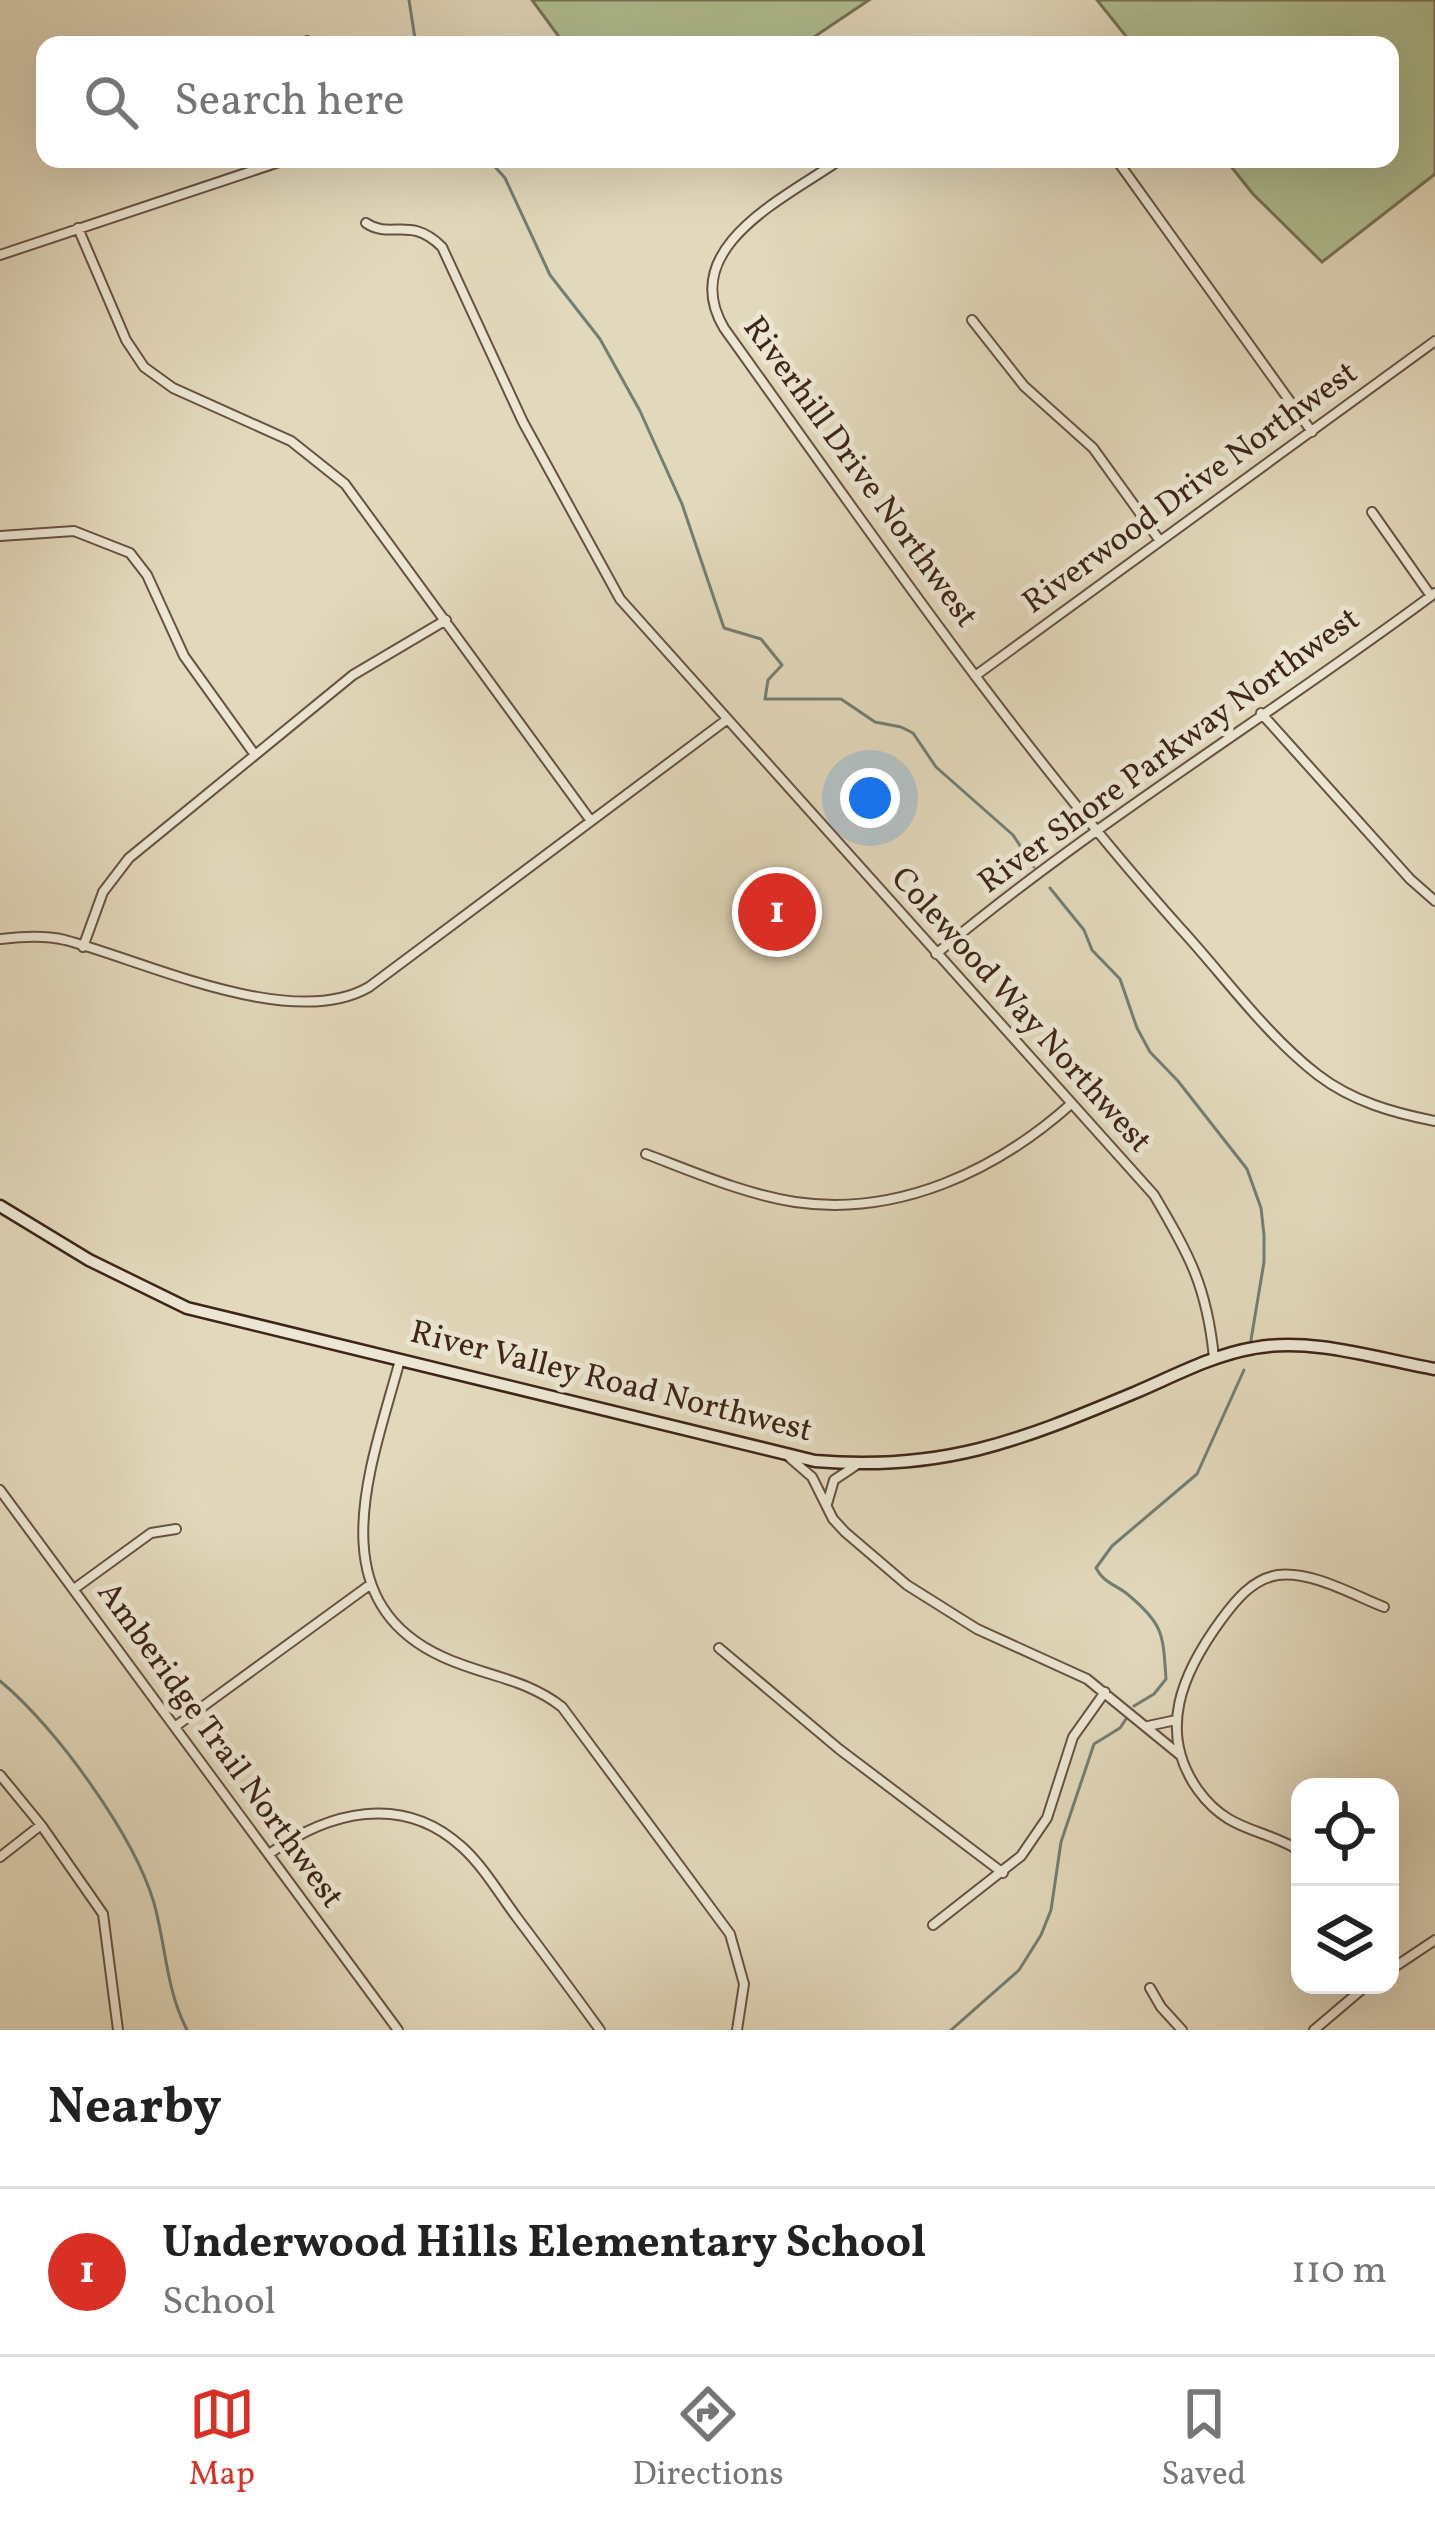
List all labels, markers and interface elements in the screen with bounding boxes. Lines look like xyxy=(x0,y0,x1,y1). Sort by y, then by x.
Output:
search box xyxy=(36,36,1399,168)
icon: search xyxy=(78,69,144,135)
text: Search here xyxy=(174,71,405,134)
street label: Riverhill Drive Northwest xyxy=(730,308,988,638)
street label: Riverwood Drive Northwest xyxy=(1014,352,1368,626)
street label: River Shore Parkway Northwest xyxy=(970,598,1370,906)
your location xyxy=(840,768,900,828)
street label: Colewood Way Northwest xyxy=(879,858,1161,1164)
pin: 1 xyxy=(738,867,816,957)
street label: River Valley Road Northwest xyxy=(405,1311,817,1455)
street label: Amberidge Trail Northwest xyxy=(85,1573,353,1919)
map controls xyxy=(1291,1778,1399,1994)
button: locate xyxy=(1291,1778,1399,1886)
button: layers xyxy=(1291,1886,1399,1994)
text: Nearby xyxy=(48,2073,222,2144)
text: Underwood Hills Elementary School xyxy=(162,2213,926,2276)
text: 1 xyxy=(79,2245,95,2299)
text: 110 m xyxy=(1291,2245,1387,2299)
text: School xyxy=(162,2276,276,2330)
tab: Map xyxy=(189,2381,255,2499)
tab: Directions xyxy=(632,2381,784,2499)
tab: Saved xyxy=(1161,2381,1246,2499)

